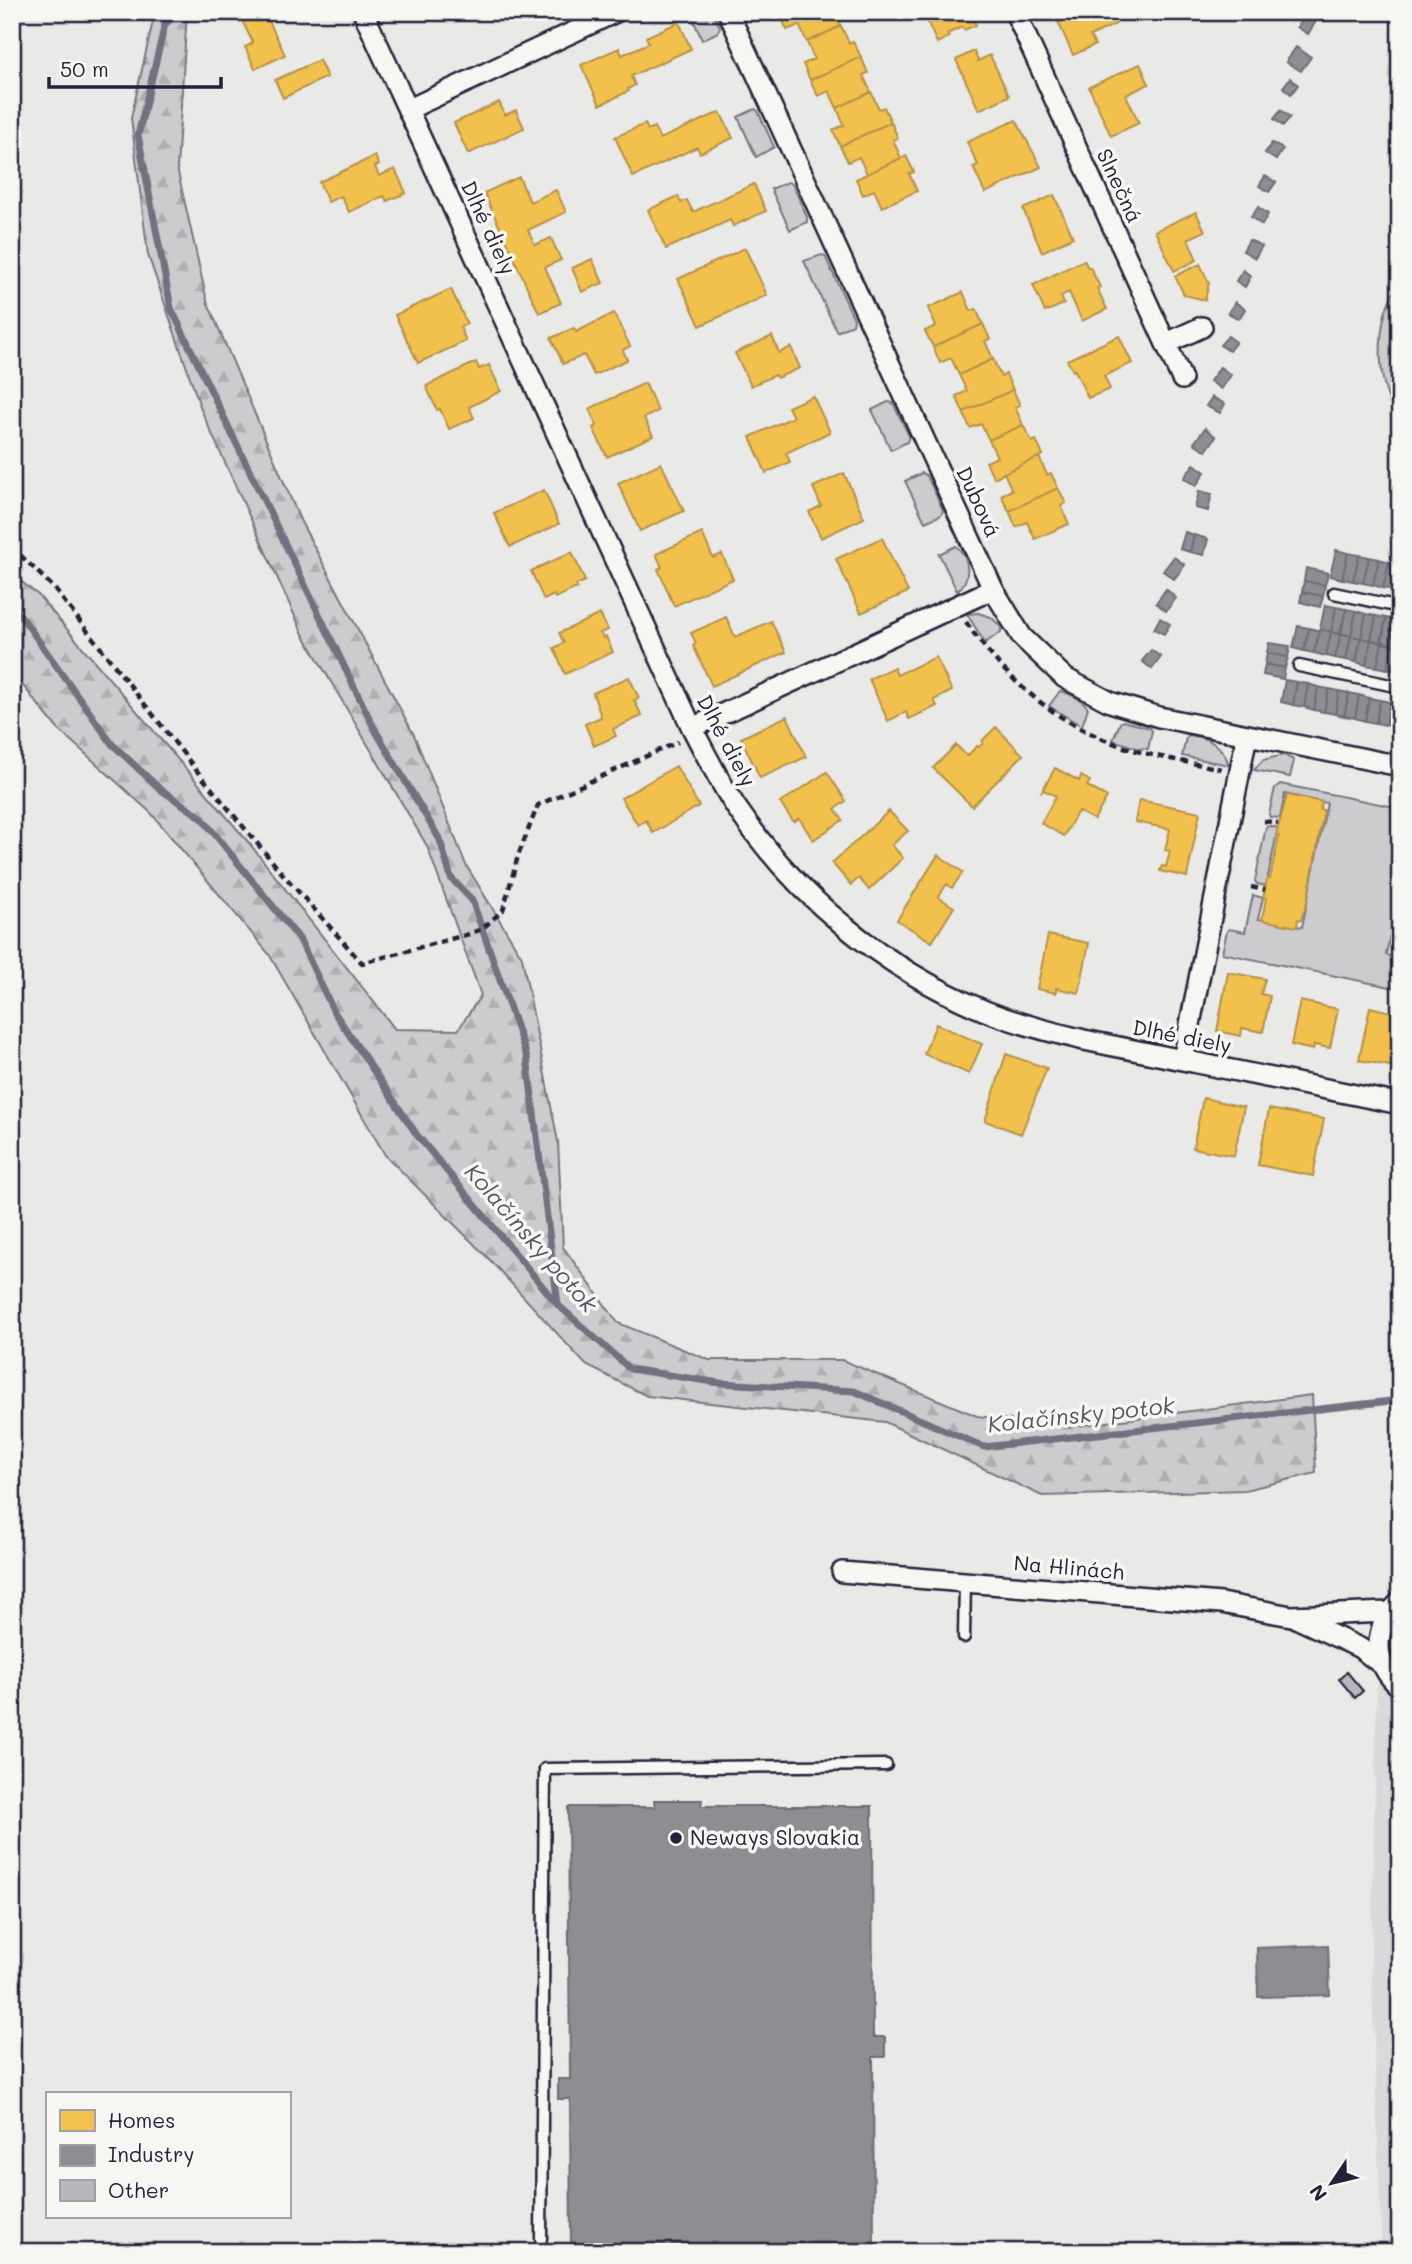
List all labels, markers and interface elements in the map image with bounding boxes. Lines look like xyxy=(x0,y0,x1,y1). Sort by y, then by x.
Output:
scale bar xyxy=(49,46,220,90)
text: 50 m xyxy=(60,55,109,82)
street label: Slnečná xyxy=(1091,144,1149,227)
street label: Dlhé diely xyxy=(456,176,523,278)
street label: Dubová xyxy=(951,462,1007,541)
street label: Dlhé diely xyxy=(692,690,763,791)
street label: Dlhé diely xyxy=(1131,1013,1234,1058)
water label: Kolačínsky potok xyxy=(459,1157,605,1319)
water label: Kolačínsky potok xyxy=(986,1389,1177,1439)
street label: Na Hlinách xyxy=(1013,1548,1126,1585)
place label: Neways Slovakia xyxy=(690,1823,860,1850)
marker: Neways Slovakia xyxy=(668,1830,684,1846)
legend xyxy=(46,2092,290,2218)
text: Homes xyxy=(108,2106,175,2133)
text: Industry xyxy=(108,2140,195,2167)
north arrow xyxy=(1296,2148,1366,2218)
text: Other xyxy=(108,2176,169,2203)
text: N xyxy=(1303,2180,1332,2206)

